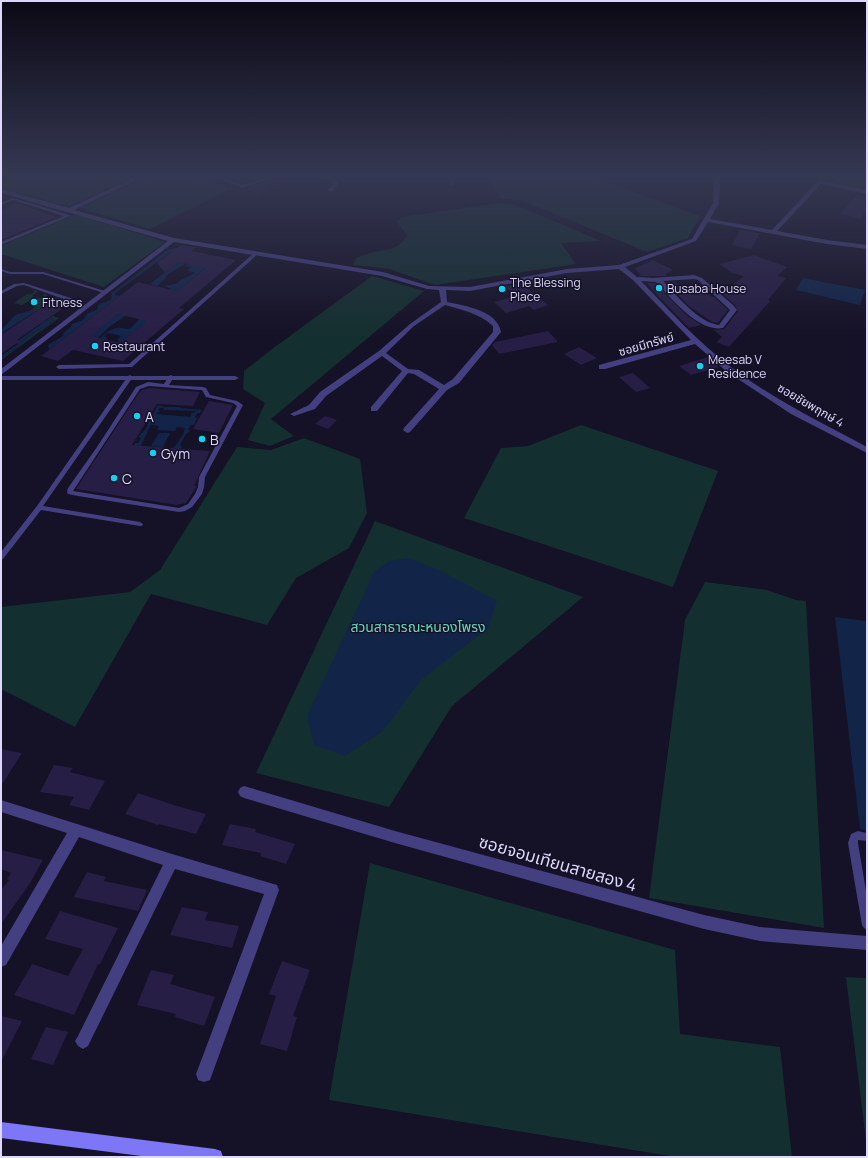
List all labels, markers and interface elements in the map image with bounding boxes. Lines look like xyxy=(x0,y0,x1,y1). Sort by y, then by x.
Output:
place label: The Blessing Place xyxy=(510,274,581,305)
place label: Busaba House xyxy=(667,280,746,297)
marker: Busaba House xyxy=(654,283,664,293)
marker: The Blessing Place xyxy=(497,284,507,294)
place label: Fitness xyxy=(42,294,82,311)
marker: Fitness xyxy=(29,297,39,307)
street label: ซอยมีทรัพย์ xyxy=(616,328,676,360)
place label: Restaurant xyxy=(103,338,165,355)
marker: Restaurant xyxy=(90,341,100,351)
place label: Meesab V Residence xyxy=(708,351,766,382)
marker: Meesab V Residence xyxy=(695,361,705,371)
street label: ซอยชัยพฤกษ์ 4 xyxy=(775,379,847,431)
place label: A xyxy=(145,407,154,426)
marker: A xyxy=(132,411,142,421)
place label: B xyxy=(210,430,219,449)
marker: B xyxy=(197,434,207,444)
place label: Gym xyxy=(161,444,190,463)
marker: Gym xyxy=(148,448,158,458)
place label: C xyxy=(122,469,132,488)
marker: C xyxy=(109,473,119,483)
park label: สวนสาธารณะหนองโพรง xyxy=(350,617,486,636)
street label: ซอยจอมเทียนสายสอง 4 xyxy=(476,829,640,897)

